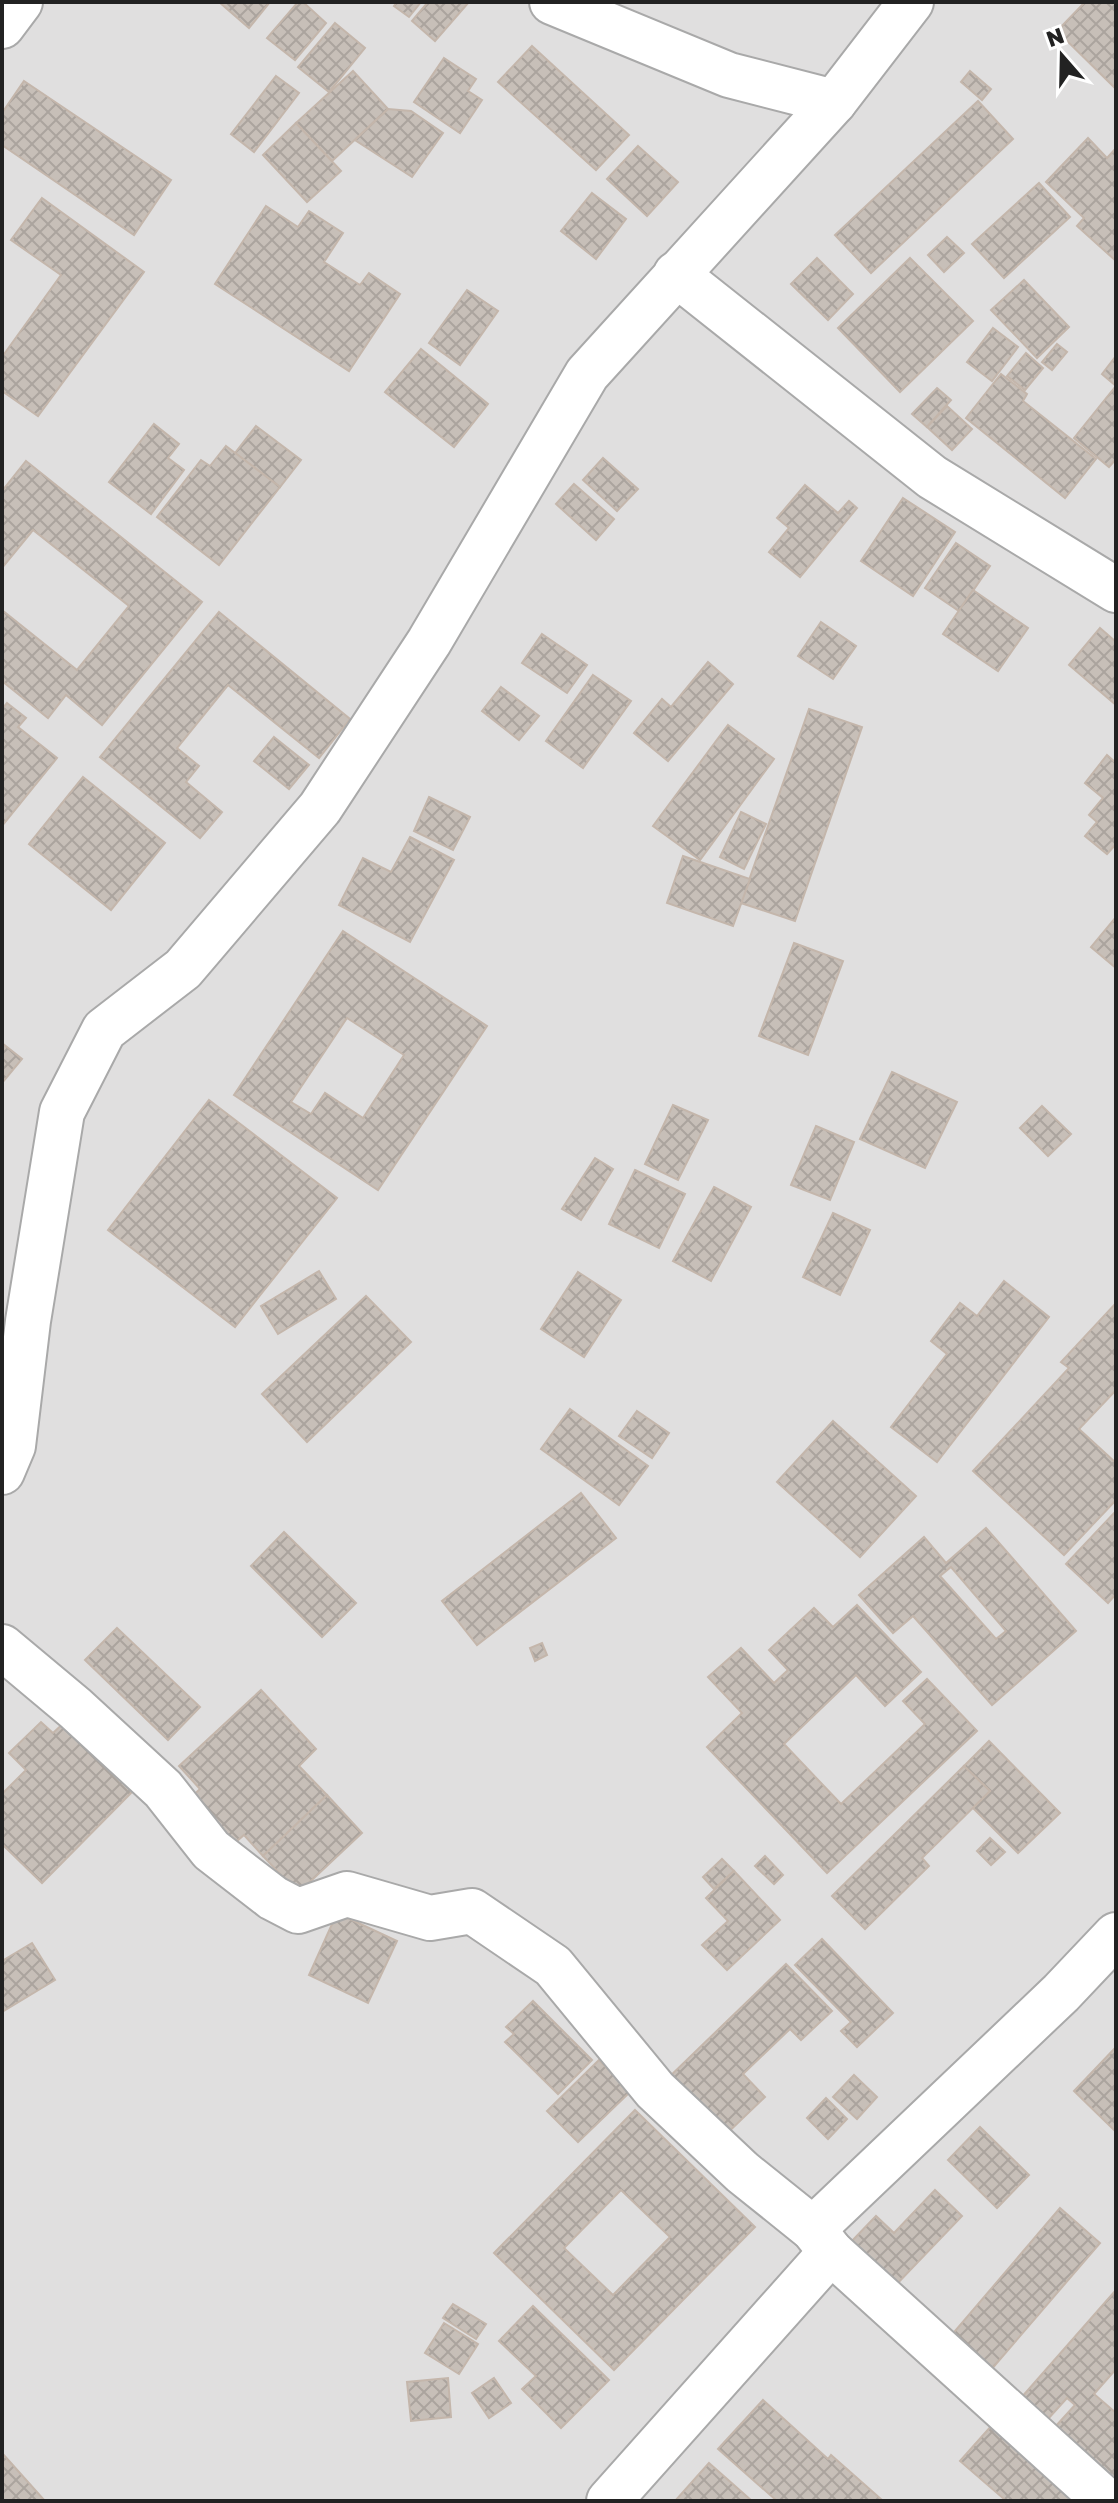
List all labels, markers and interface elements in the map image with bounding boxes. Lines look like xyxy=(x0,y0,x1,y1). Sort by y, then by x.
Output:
north arrow xyxy=(1022,16,1102,96)
text: N xyxy=(1043,21,1067,52)

